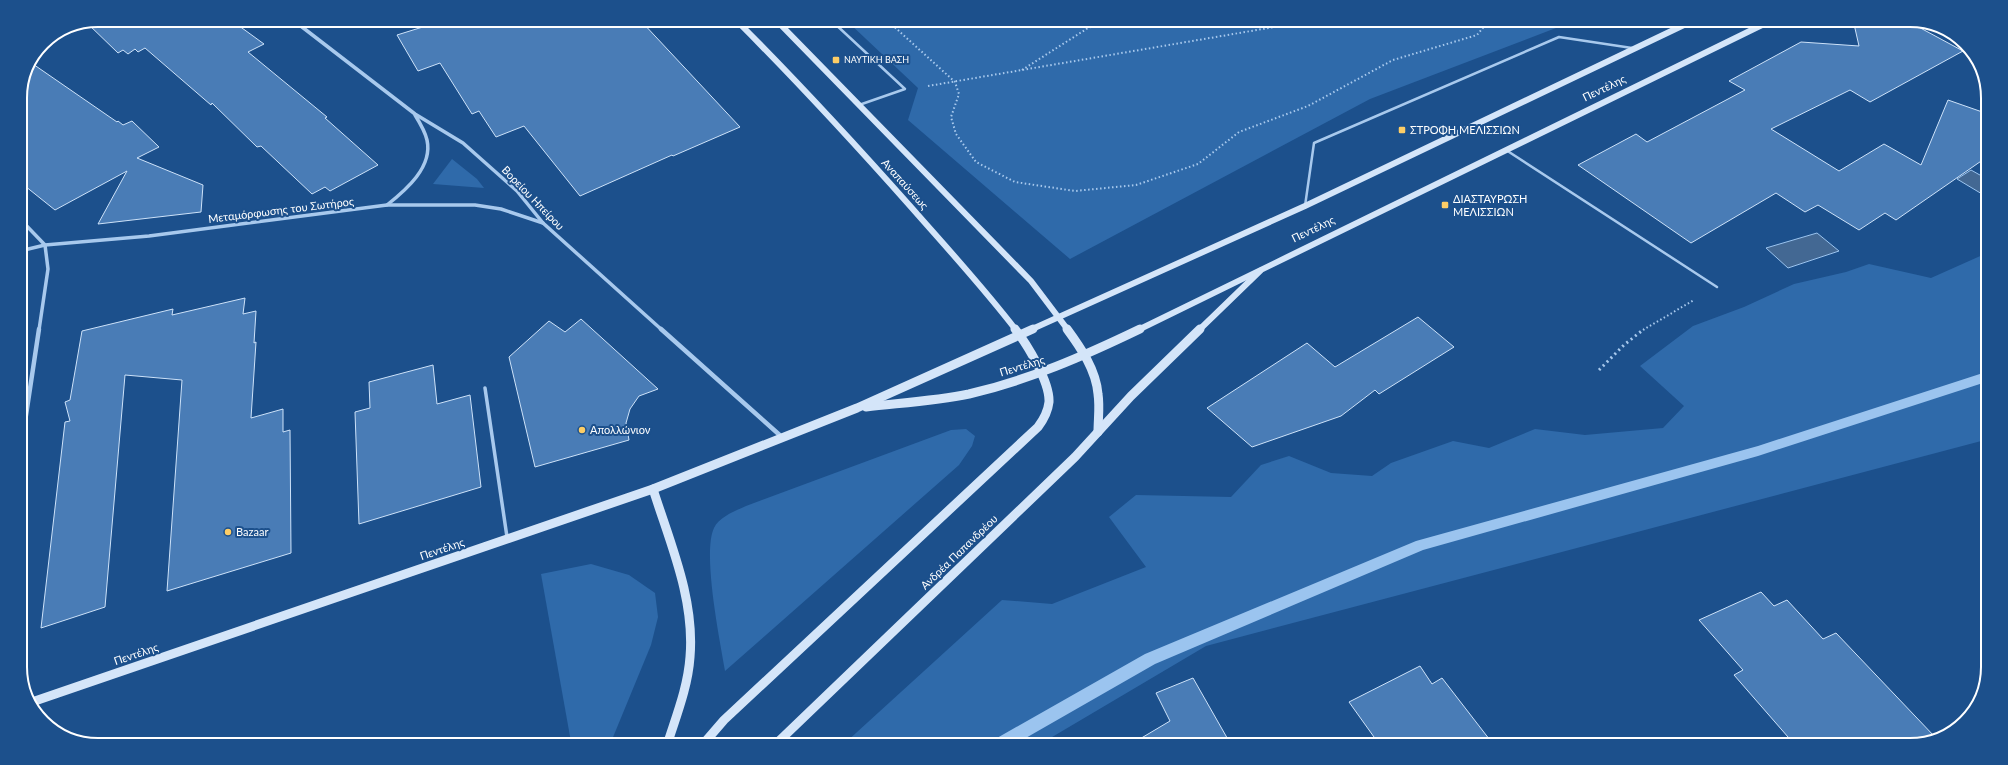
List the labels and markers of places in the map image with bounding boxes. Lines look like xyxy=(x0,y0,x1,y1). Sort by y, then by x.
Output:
place label: ΝΑΥΤΙΚΗ ΒΑΣΗ xyxy=(844,54,909,65)
marker: ΝΑΥΤΙΚΗ ΒΑΣΗ xyxy=(831,55,841,65)
place label: ΣΤΡΟΦΗ ΜΕΛΙΣΣΙΩΝ xyxy=(1410,123,1520,136)
marker: ΣΤΡΟΦΗ ΜΕΛΙΣΣΙΩΝ xyxy=(1397,125,1407,135)
place label: ΔΙΑΣΤΑΥΡΩΣΗ ΜΕΛΙΣΣΙΩΝ xyxy=(1453,192,1528,218)
marker: ΔΙΑΣΤΑΥΡΩΣΗ ΜΕΛΙΣΣΙΩΝ xyxy=(1440,200,1450,210)
place label: Απολλώνιον xyxy=(590,423,651,436)
marker: Απολλώνιον xyxy=(577,425,587,435)
place label: Bazaar xyxy=(236,525,268,538)
marker: Bazaar xyxy=(223,527,233,537)

